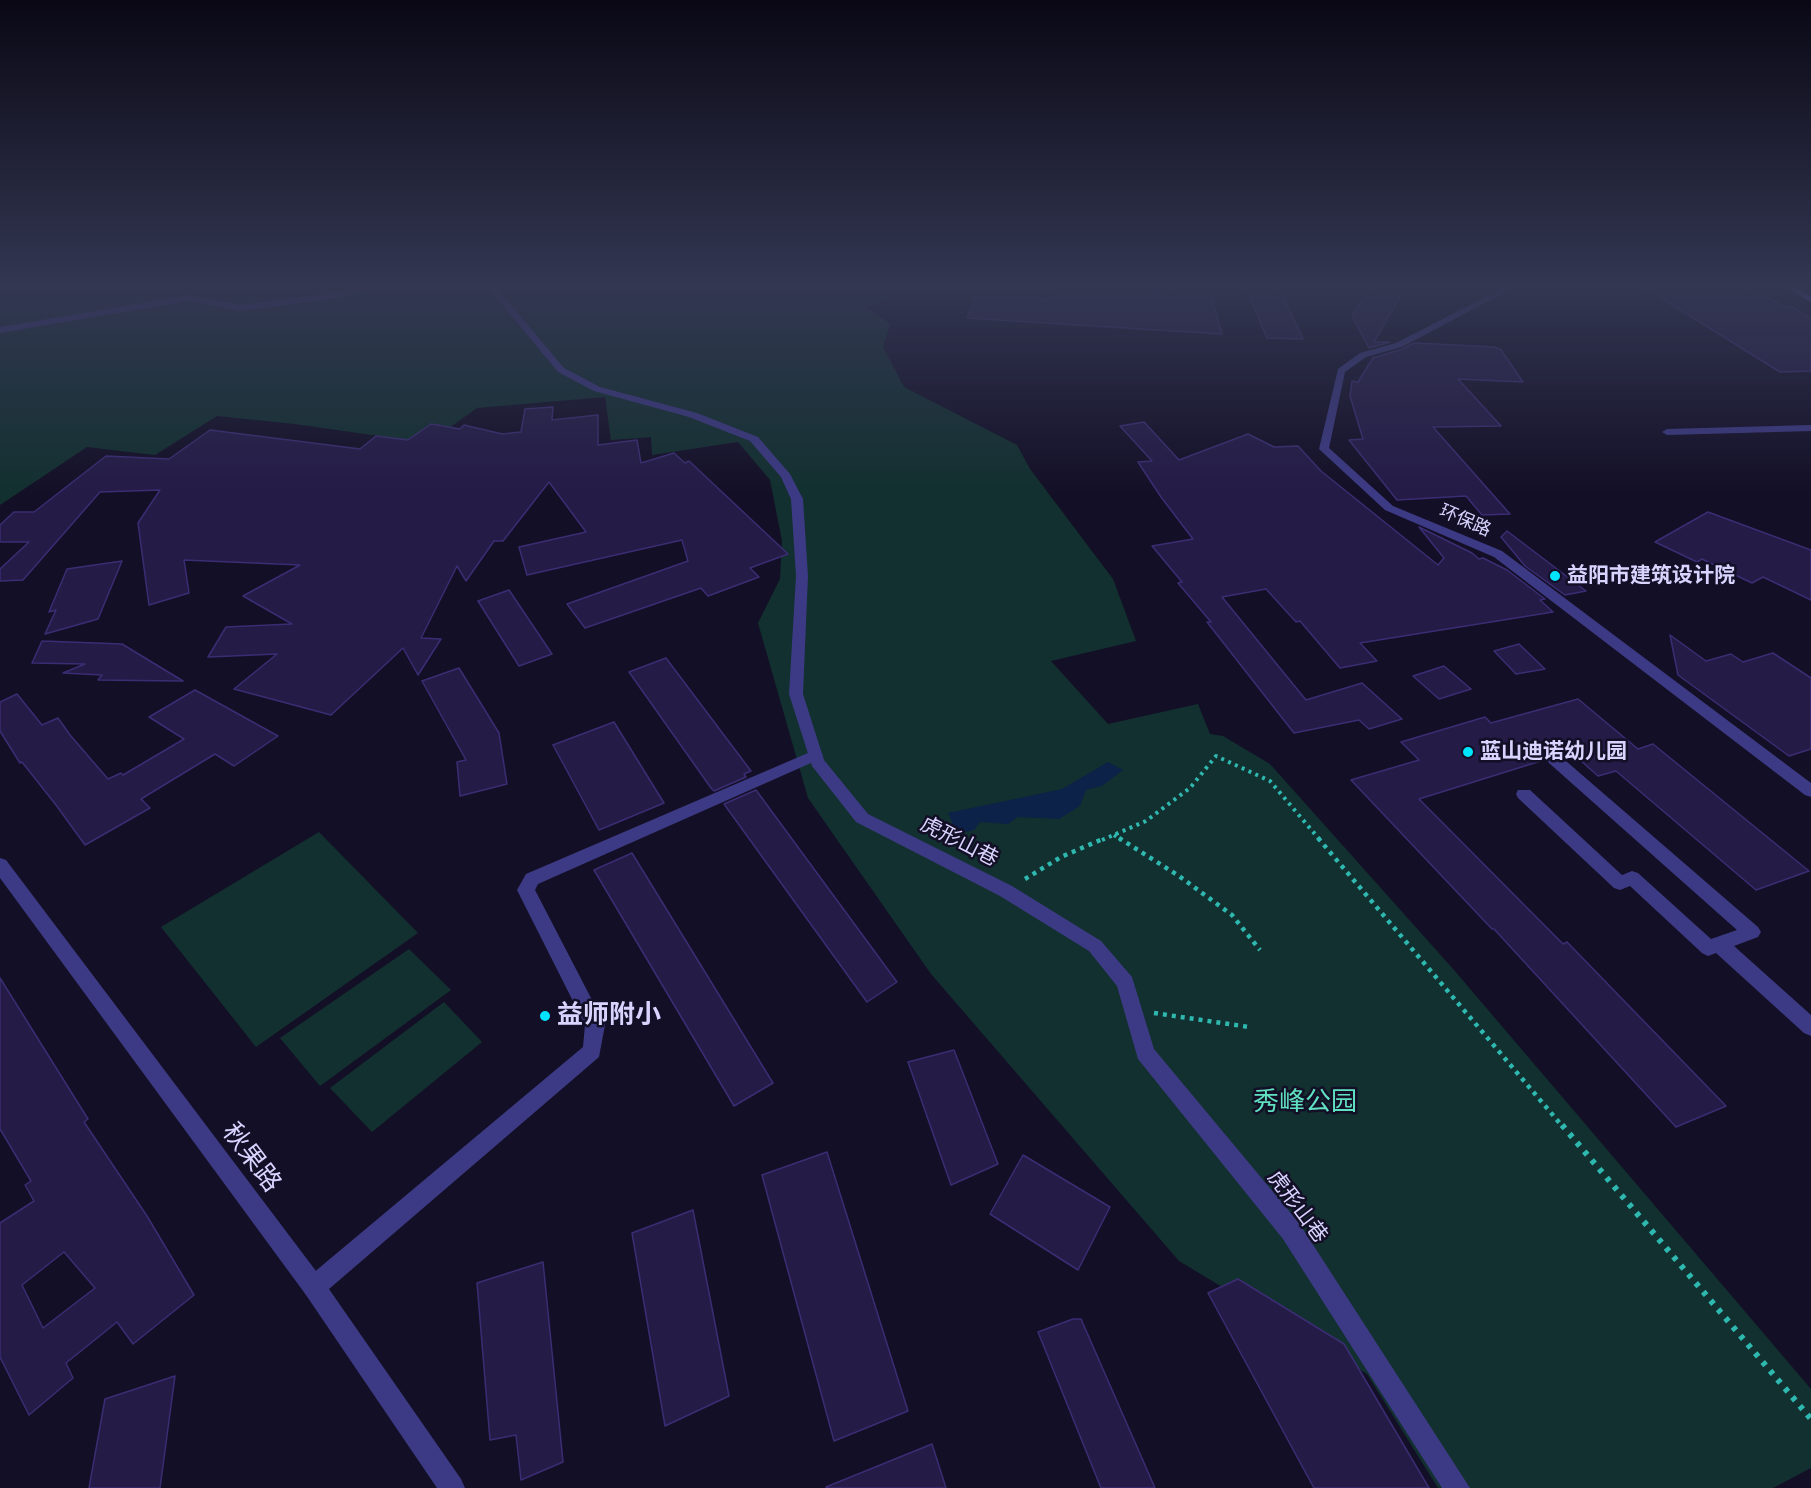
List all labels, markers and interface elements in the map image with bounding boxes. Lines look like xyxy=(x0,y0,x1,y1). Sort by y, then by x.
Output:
street label: 环保路 xyxy=(1436,501,1494,541)
place label: 益阳市建筑设计院 xyxy=(1567,563,1735,589)
marker: 益阳市建筑设计院 xyxy=(1548,569,1562,583)
place label: 蓝山迪诺幼儿园 xyxy=(1480,739,1627,765)
marker: 蓝山迪诺幼儿园 xyxy=(1461,745,1475,759)
street label: 虎形山巷 xyxy=(916,812,1002,872)
place label: 益师附小 xyxy=(557,1000,661,1032)
marker: 益师附小 xyxy=(538,1009,552,1023)
park label: 秀峰公园 xyxy=(1253,1087,1357,1119)
street label: 秋果路 xyxy=(215,1117,287,1199)
street label: 虎形山巷 xyxy=(1262,1166,1332,1248)

